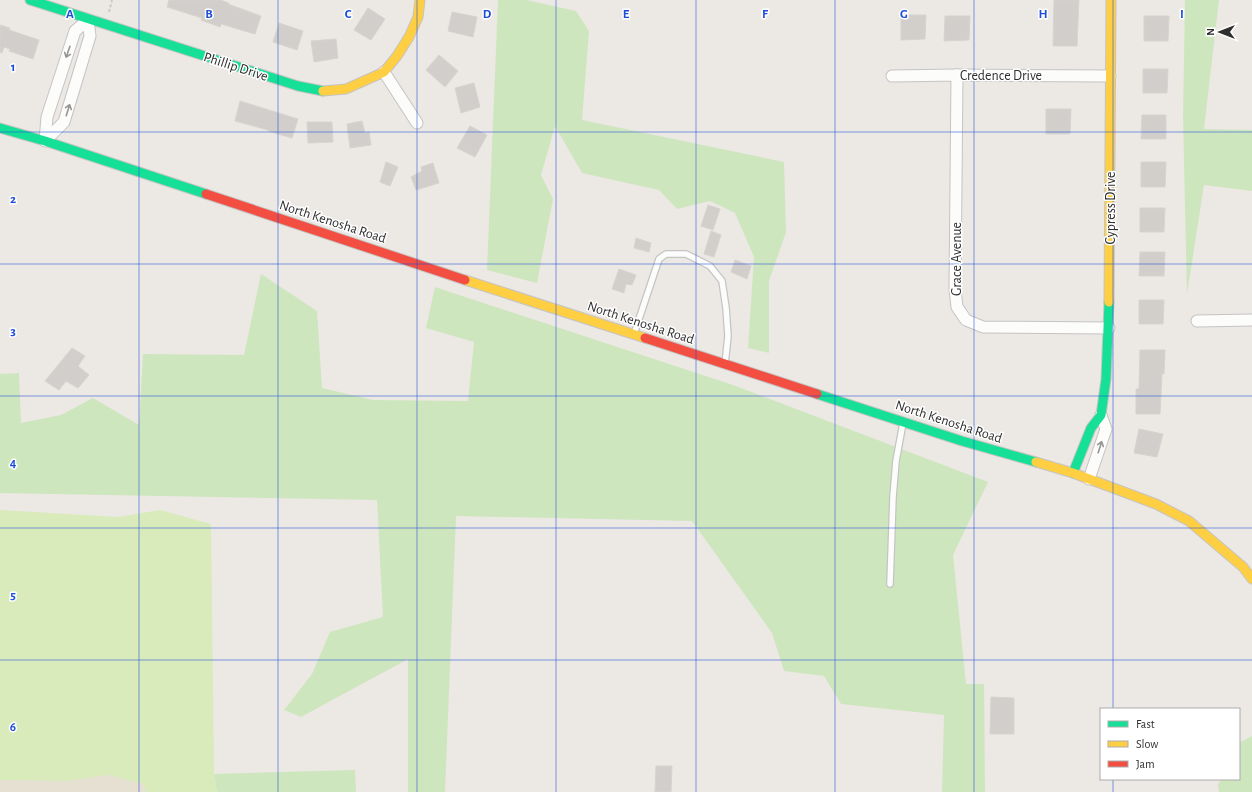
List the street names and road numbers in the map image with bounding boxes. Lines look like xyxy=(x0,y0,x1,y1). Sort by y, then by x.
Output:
street label: Phillip Drive xyxy=(202,50,270,84)
street label: Credence Drive xyxy=(960,69,1042,83)
street label: Cypress Drive xyxy=(1104,172,1118,244)
street label: North Kenosha Road xyxy=(277,198,388,246)
street label: Grace Avenue xyxy=(950,222,964,296)
street label: North Kenosha Road xyxy=(585,299,696,347)
street label: North Kenosha Road xyxy=(893,398,1004,446)

